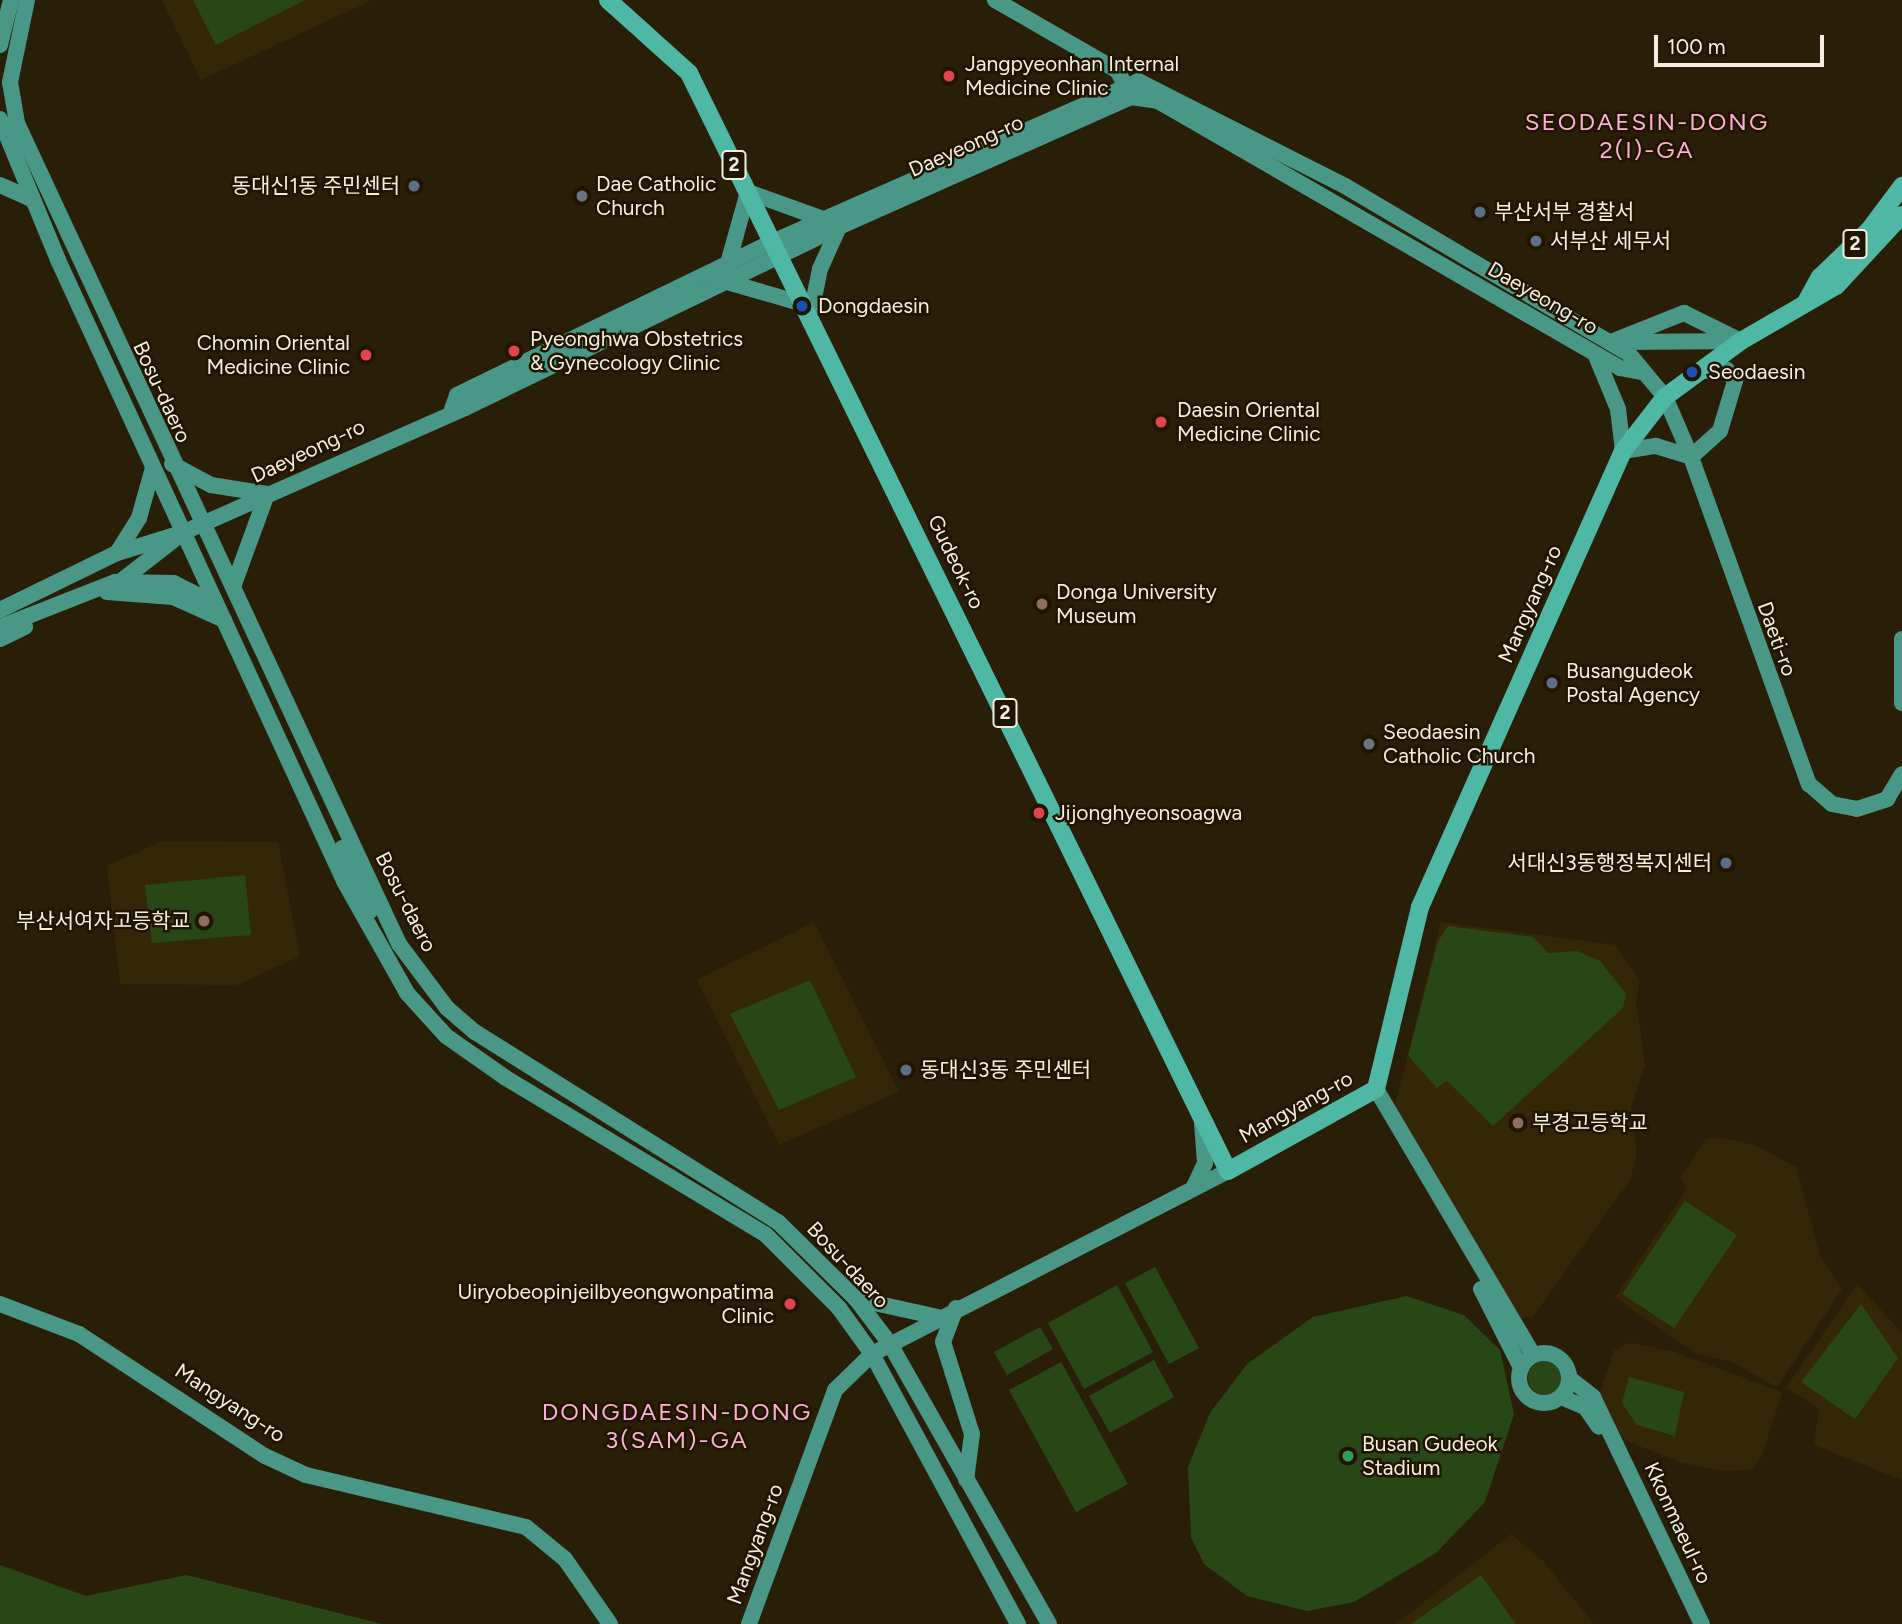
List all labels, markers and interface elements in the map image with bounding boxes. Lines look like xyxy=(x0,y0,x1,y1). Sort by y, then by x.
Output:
scale bar xyxy=(1657,21,1827,65)
text: 100 m xyxy=(1667,34,1726,59)
place label: Jangpyeonhan Internal Medicine Clinic xyxy=(965,51,1179,101)
marker: Jangpyeonhan Internal Medicine Clinic xyxy=(939,66,959,86)
district label: SEODAESIN-DONG 2(I)-GA xyxy=(1527,108,1767,164)
street label: Daeyeong-ro xyxy=(905,110,1027,182)
road number: 2 xyxy=(720,150,748,181)
place label: Dae Catholic Church xyxy=(596,171,716,221)
place label: 동대신1동 주민센터 xyxy=(232,173,400,199)
marker: 동대신1동 주민센터 xyxy=(406,178,422,194)
marker: Dae Catholic Church xyxy=(574,188,590,204)
place label: 부산서부 경찰서 xyxy=(1494,199,1634,225)
marker: 부산서부 경찰서 xyxy=(1472,204,1488,220)
place label: 서부산 세무서 xyxy=(1550,228,1671,254)
road number: 2 xyxy=(1841,228,1869,260)
marker: 서부산 세무서 xyxy=(1528,233,1544,249)
street label: Daeyeong-ro xyxy=(1483,256,1603,340)
place label: Dongdaesin xyxy=(818,293,930,319)
marker: Dongdaesin xyxy=(792,296,812,316)
place label: Pyeonghwa Obstetrics & Gynecology Clinic xyxy=(530,326,743,376)
place label: Chomin Oriental Medicine Clinic xyxy=(197,330,350,380)
street label: Bosu-daero xyxy=(128,337,196,447)
marker: Pyeonghwa Obstetrics & Gynecology Clinic xyxy=(504,341,524,361)
marker: Chomin Oriental Medicine Clinic xyxy=(356,345,376,365)
place label: Seodaesin xyxy=(1708,359,1805,385)
marker: Seodaesin xyxy=(1682,362,1702,382)
place label: Daesin Oriental Medicine Clinic xyxy=(1177,397,1321,447)
marker: Daesin Oriental Medicine Clinic xyxy=(1151,412,1171,432)
street label: Daeyeong-ro xyxy=(247,414,369,488)
street label: Gudeok-ro xyxy=(922,511,990,613)
street label: Mangyang-ro xyxy=(1493,541,1567,667)
place label: Donga University Museum xyxy=(1056,579,1217,629)
marker: Donga University Museum xyxy=(1034,596,1050,612)
street label: Daeti-ro xyxy=(1752,598,1802,680)
place label: Busangudeok Postal Agency xyxy=(1566,658,1700,708)
marker: Busangudeok Postal Agency xyxy=(1544,675,1560,691)
road number: 2 xyxy=(991,698,1019,728)
place label: Seodaesin Catholic Church xyxy=(1383,719,1535,769)
marker: Seodaesin Catholic Church xyxy=(1361,736,1377,752)
place label: Jijonghyeonsoagwa xyxy=(1055,800,1242,826)
marker: Jijonghyeonsoagwa xyxy=(1029,803,1049,823)
street label: Bosu-daero xyxy=(370,848,442,956)
place label: 서대신3동행정복지센터 xyxy=(1507,850,1712,876)
marker: 서대신3동행정복지센터 xyxy=(1718,855,1734,871)
place label: 부산서여자고등학교 xyxy=(16,908,190,934)
marker: 부산서여자고등학교 xyxy=(196,913,212,929)
place label: 동대신3동 주민센터 xyxy=(920,1057,1091,1083)
marker: 동대신3동 주민센터 xyxy=(898,1062,914,1078)
street label: Mangyang-ro xyxy=(1235,1065,1357,1149)
place label: 부경고등학교 xyxy=(1532,1110,1648,1136)
marker: 부경고등학교 xyxy=(1510,1115,1526,1131)
street label: Bosu-daero xyxy=(802,1217,894,1313)
place label: Uiryobeopinjeilbyeongwonpatima Clinic xyxy=(457,1279,774,1329)
marker: Uiryobeopinjeilbyeongwonpatima Clinic xyxy=(780,1294,800,1314)
street label: Mangyang-ro xyxy=(170,1358,290,1448)
district label: DONGDAESIN-DONG 3(SAM)-GA xyxy=(544,1398,810,1454)
place label: Busan Gudeok Stadium xyxy=(1362,1431,1498,1481)
marker: Busan Gudeok Stadium xyxy=(1340,1448,1356,1464)
street label: Kkonmaeul-ro xyxy=(1639,1458,1717,1588)
street label: Mangyang-ro xyxy=(722,1480,788,1608)

